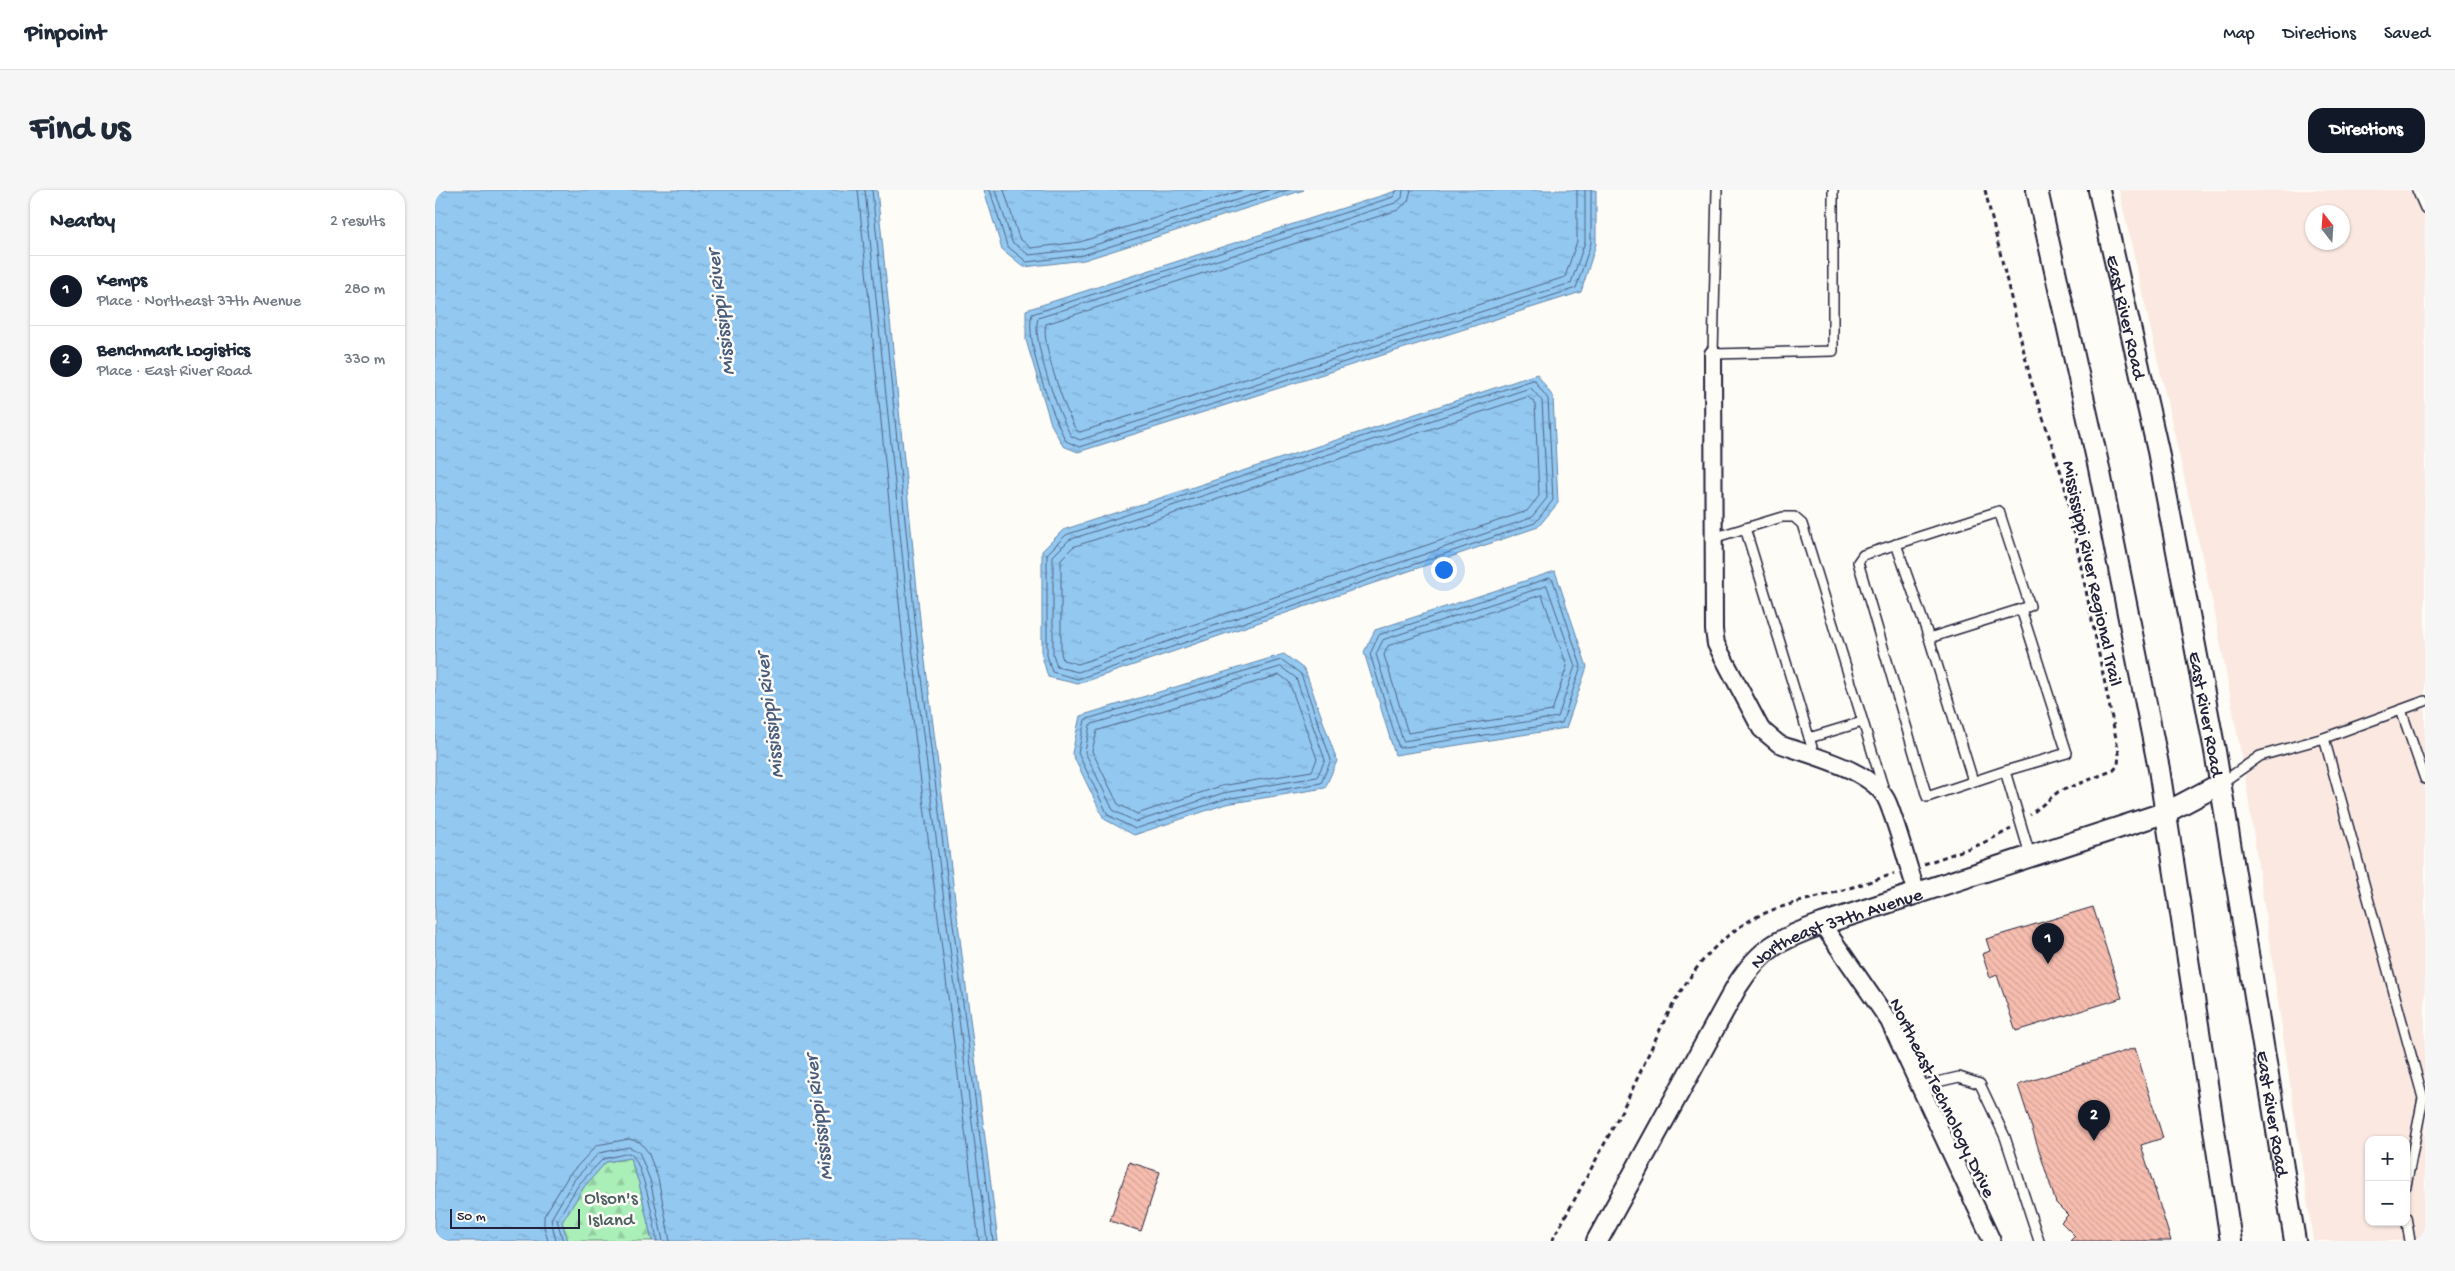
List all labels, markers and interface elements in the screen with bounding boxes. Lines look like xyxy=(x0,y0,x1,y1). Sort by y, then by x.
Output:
text: Pinpoint xyxy=(25,20,106,49)
text: Map xyxy=(2223,24,2255,45)
text: Directions xyxy=(2283,24,2356,45)
text: Saved xyxy=(2384,24,2430,45)
button: Directions xyxy=(2308,108,2425,153)
text: Find us xyxy=(30,110,130,151)
north arrow xyxy=(2305,205,2350,250)
text: Nearby xyxy=(50,210,115,235)
text: 2 results xyxy=(330,213,385,232)
water label: Mississippi River xyxy=(703,245,742,377)
street label: East River Road xyxy=(2099,253,2150,384)
text: Kemps xyxy=(97,270,147,293)
text: 1 xyxy=(63,281,69,300)
text: 280 m xyxy=(344,281,385,300)
text: Place · Northeast 37th Avenue xyxy=(97,293,301,312)
text: Benchmark Logistics xyxy=(97,340,250,363)
text: 2 xyxy=(62,351,70,370)
text: 330 m xyxy=(344,351,385,370)
text: Place · East River Road xyxy=(97,363,251,382)
street label: Mississippi River Regional Trail xyxy=(2055,459,2126,689)
your location xyxy=(1431,557,1457,583)
water label: Mississippi River xyxy=(752,648,791,780)
street label: East River Road xyxy=(2181,650,2227,780)
street label: Northeast 37th Avenue xyxy=(1746,884,1926,975)
pin: 1 xyxy=(2032,923,2064,964)
street label: Northeast Technology Drive xyxy=(1882,995,1999,1202)
street label: East River Road xyxy=(2249,1049,2293,1180)
water label: Mississippi River xyxy=(801,1050,840,1182)
pin: 2 xyxy=(2078,1100,2110,1141)
map controls xyxy=(2365,1136,2410,1226)
button: + xyxy=(2365,1136,2410,1181)
button: − xyxy=(2365,1181,2410,1226)
park label: Olson's Island xyxy=(584,1188,639,1233)
scale bar xyxy=(450,1206,580,1229)
text: 50 m xyxy=(457,1209,486,1226)

